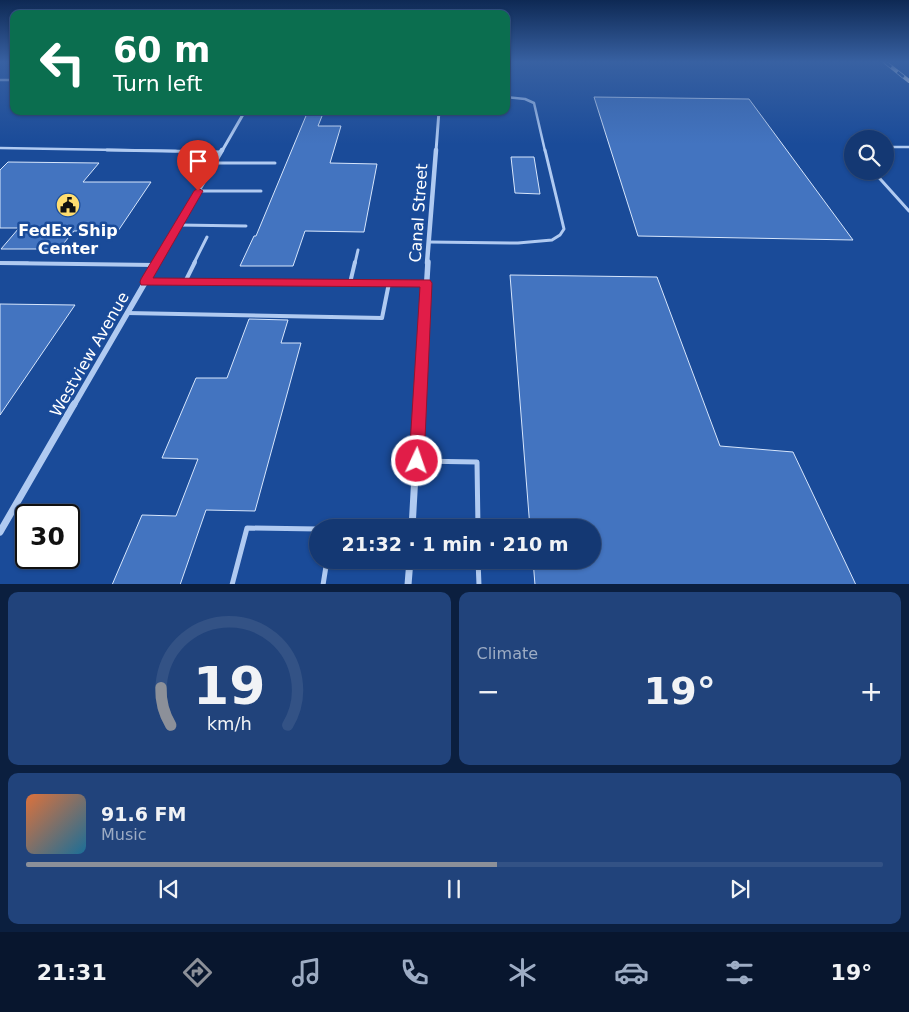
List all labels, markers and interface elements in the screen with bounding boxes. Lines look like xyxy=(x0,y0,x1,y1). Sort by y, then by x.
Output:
icon: left xyxy=(30,30,95,95)
text: 60 m xyxy=(113,30,210,70)
text: Turn left xyxy=(113,71,202,96)
map controls xyxy=(844,130,894,180)
button: search xyxy=(844,130,894,180)
pin xyxy=(177,140,219,191)
icon: arrive xyxy=(184,147,212,175)
street label: Canal Street xyxy=(406,163,431,263)
public building icon: FedEx Ship Center xyxy=(55,192,81,218)
place label: FedEx Ship Center xyxy=(18,221,118,258)
street label: Westview Avenue xyxy=(46,289,133,420)
position arrow xyxy=(390,434,442,486)
speed limit sign: 30 xyxy=(15,504,80,569)
text: 21:32 · 1 min · 210 m xyxy=(341,533,569,555)
text: Climate xyxy=(477,644,538,663)
text: 19 xyxy=(193,656,265,716)
text: 19° xyxy=(644,669,716,713)
text: − xyxy=(477,675,500,708)
text: + xyxy=(860,675,883,708)
text: km/h xyxy=(207,713,252,734)
text: 91.6 FM xyxy=(101,803,186,825)
text: Music xyxy=(101,825,147,844)
icon: previous xyxy=(155,875,183,903)
icon: pause xyxy=(440,875,468,903)
icon: next xyxy=(726,875,754,903)
icon: directions xyxy=(180,955,215,990)
icon: music xyxy=(289,955,324,990)
icon: phone xyxy=(397,955,432,990)
icon: climate xyxy=(505,955,540,990)
icon: car xyxy=(614,955,649,990)
icon: filters xyxy=(722,955,757,990)
text: 21:31 xyxy=(37,960,107,985)
text: 19° xyxy=(831,960,872,985)

